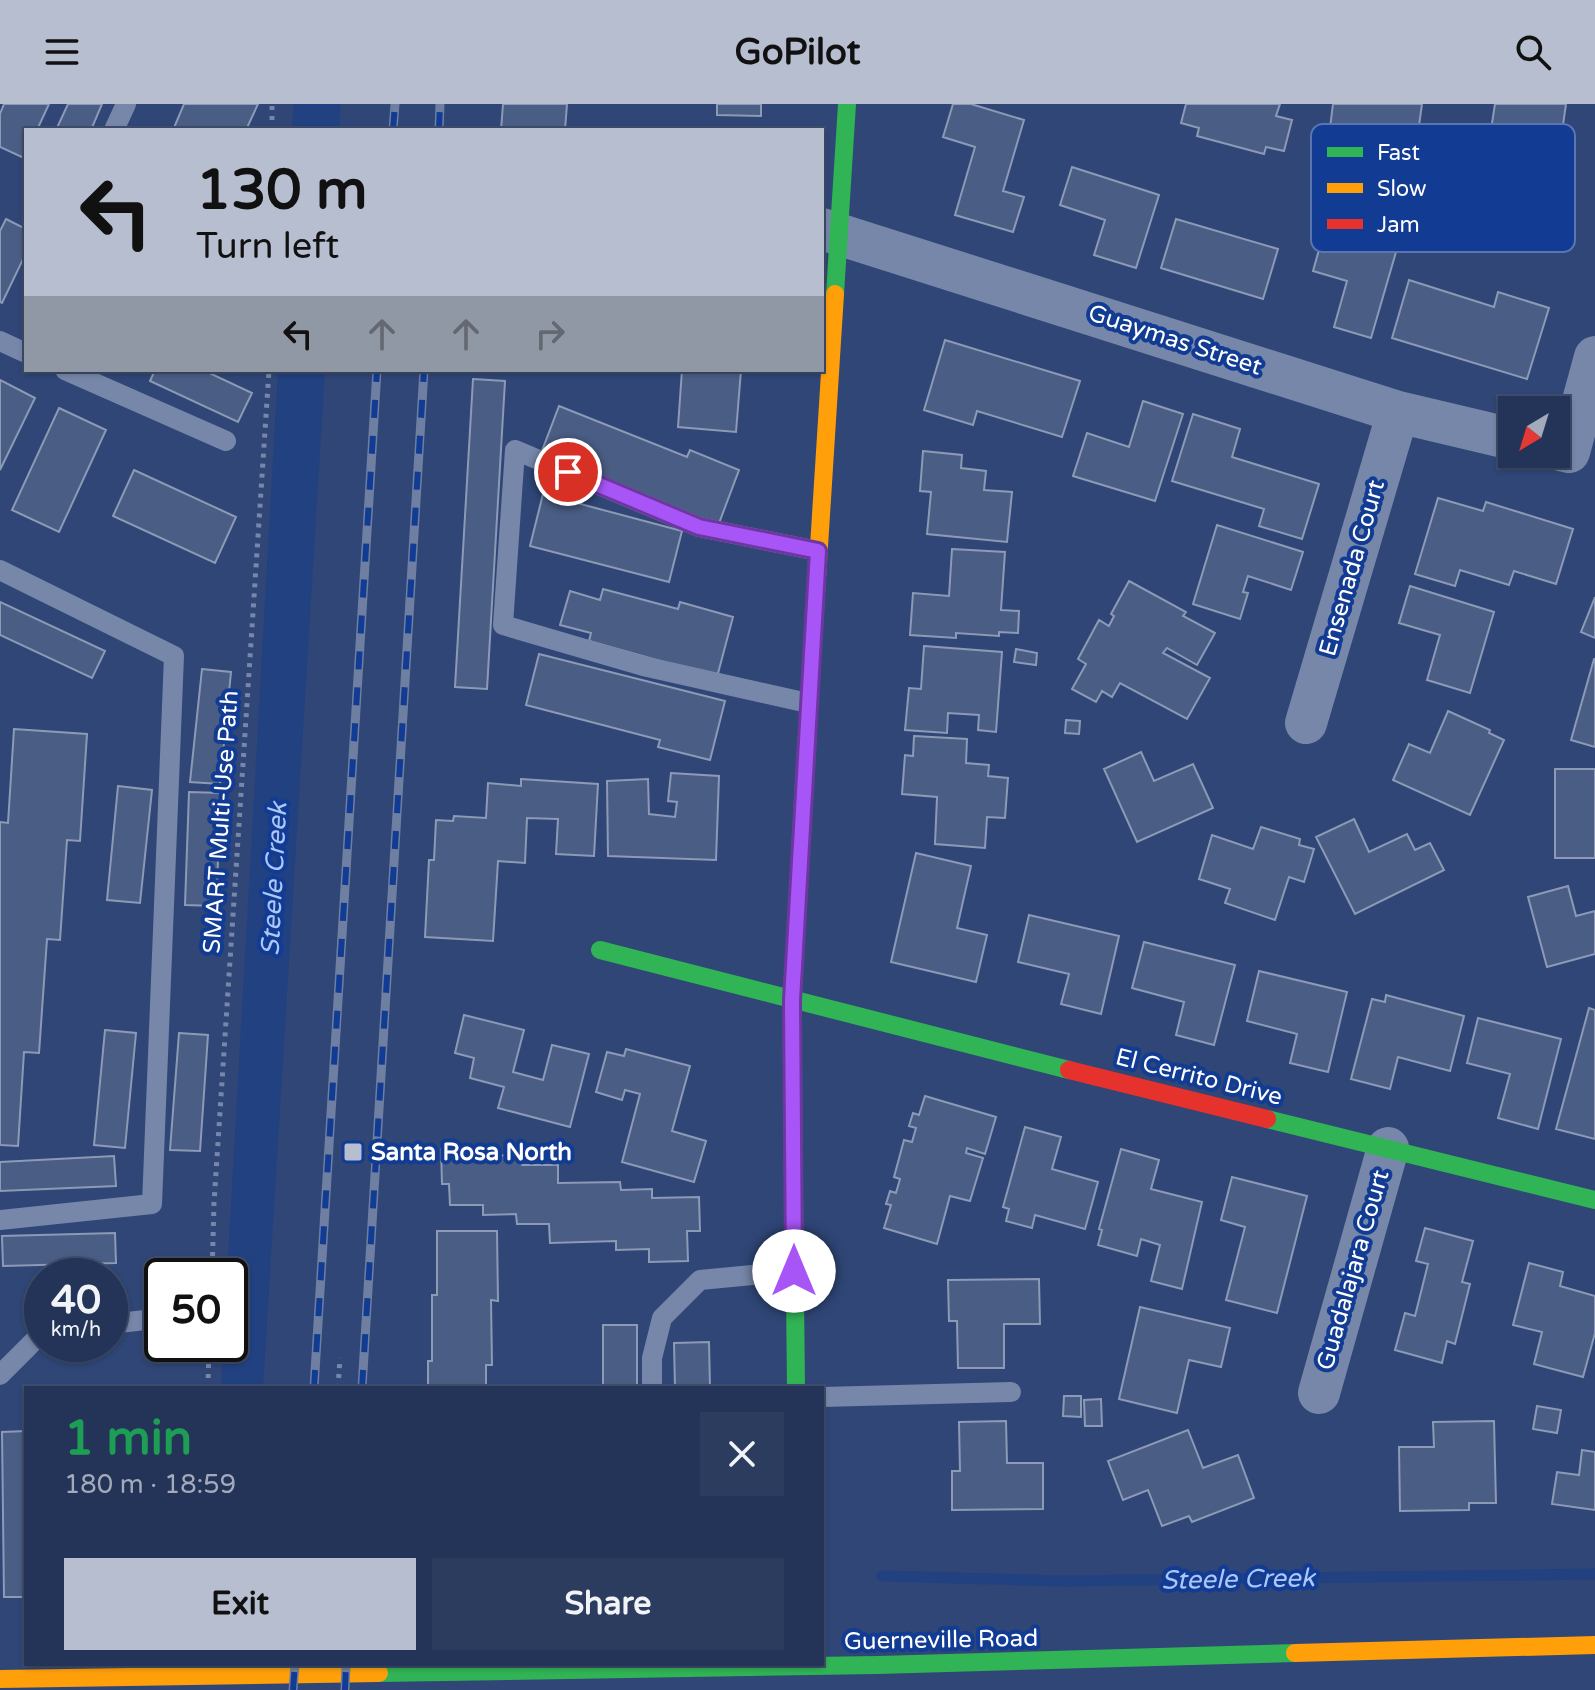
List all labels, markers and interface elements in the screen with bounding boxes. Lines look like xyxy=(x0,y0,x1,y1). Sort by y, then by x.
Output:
icon: menu xyxy=(40,30,84,74)
icon: search xyxy=(1511,30,1555,74)
text: GoPilot xyxy=(735,31,860,74)
legend xyxy=(1311,124,1575,252)
text: Fast xyxy=(1377,140,1420,166)
text: 130 m xyxy=(196,157,367,224)
icon: left xyxy=(64,160,168,264)
text: Slow xyxy=(1377,176,1427,202)
text: Jam xyxy=(1377,212,1420,238)
text: Turn left xyxy=(196,225,339,268)
street label: Guaymas Street xyxy=(1085,298,1265,382)
icon: left xyxy=(276,312,320,356)
icon: ahead xyxy=(360,312,404,356)
icon: ahead xyxy=(444,312,488,356)
icon: right xyxy=(528,312,572,356)
north arrow xyxy=(1498,396,1570,468)
map controls xyxy=(1498,396,1570,468)
pin xyxy=(534,438,602,506)
icon: arrive xyxy=(546,450,590,494)
street label: Ensenada Court xyxy=(1313,477,1391,659)
street label: SMART Multi-Use Path xyxy=(197,689,245,955)
water label: Steele Creek xyxy=(255,800,294,957)
street label: El Cerrito Drive xyxy=(1113,1042,1285,1112)
place label: Santa Rosa North xyxy=(371,1138,572,1167)
marker: Santa Rosa North xyxy=(342,1141,364,1163)
street label: Guadalajara Court xyxy=(1311,1167,1395,1373)
position arrow xyxy=(752,1229,836,1313)
speed limit sign: 50 xyxy=(144,1258,248,1362)
text: 40 xyxy=(51,1276,101,1324)
text: km/h xyxy=(51,1318,101,1342)
text: 1 min xyxy=(64,1410,192,1468)
button: close xyxy=(700,1412,784,1496)
text: 180 m · 18:59 xyxy=(64,1469,236,1500)
button: Exit xyxy=(64,1558,416,1650)
button: Share xyxy=(432,1558,784,1650)
water label: Steele Creek xyxy=(1161,1562,1317,1596)
street label: Guerneville Road xyxy=(844,1624,1038,1656)

